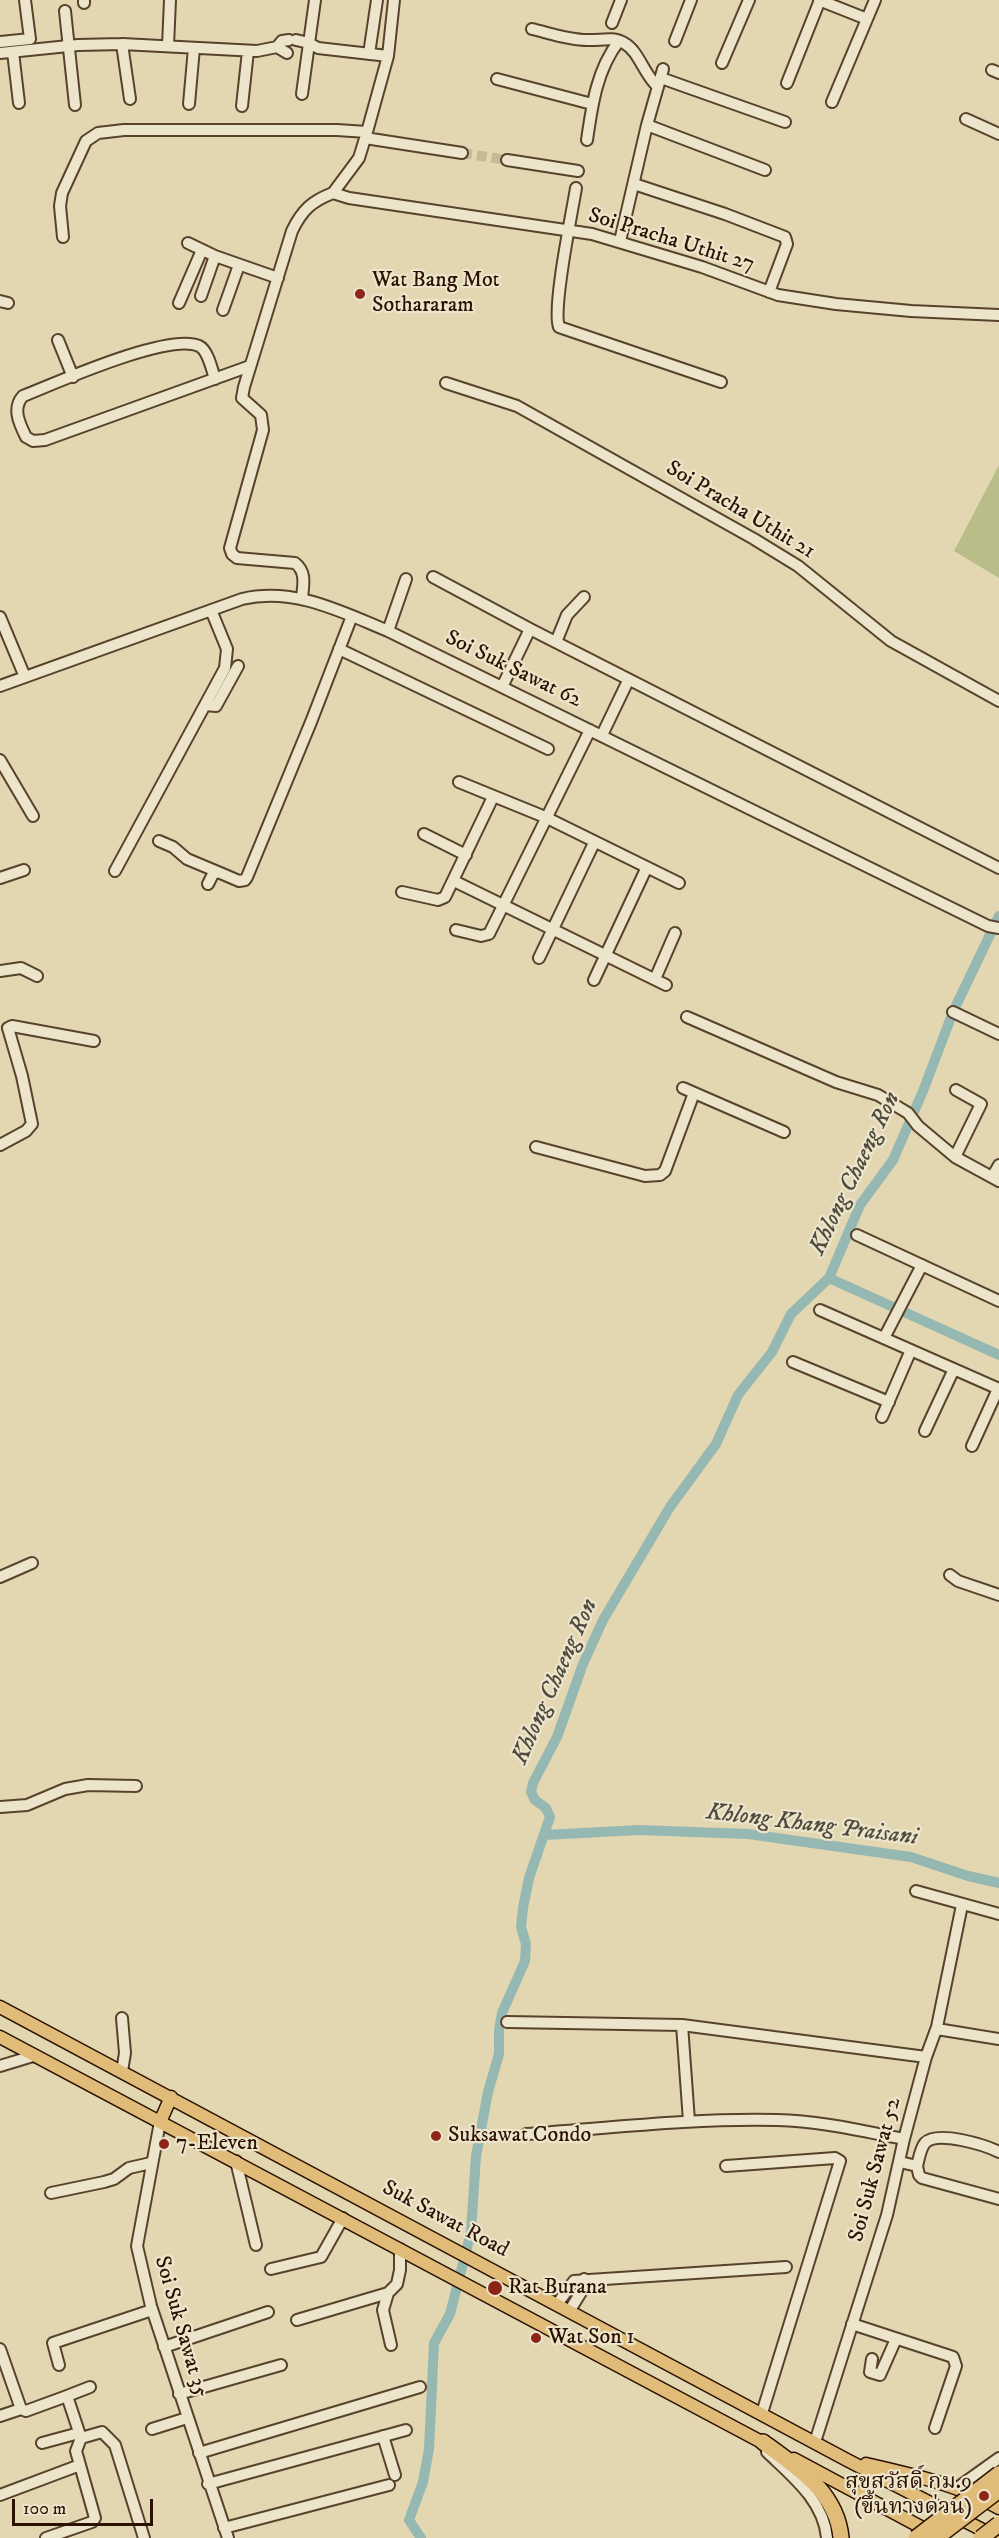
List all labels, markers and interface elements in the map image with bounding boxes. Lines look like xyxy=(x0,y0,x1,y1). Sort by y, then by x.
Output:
street label: Soi Pracha Uthit 27 xyxy=(585,203,757,279)
place label: Wat Bang Mot Sothararam xyxy=(372,268,500,320)
marker: Wat Bang Mot Sothararam xyxy=(353,287,367,301)
street label: Soi Pracha Uthit 21 xyxy=(661,456,819,566)
street label: Soi Suk Sawat 62 xyxy=(440,626,586,714)
water label: Khlong Chaeng Ron xyxy=(804,1088,908,1260)
water label: Khlong Chaeng Ron xyxy=(507,1595,605,1769)
water label: Khlong Khang Praisani xyxy=(705,1799,919,1853)
street label: Soi Suk Sawat 52 xyxy=(844,2095,908,2245)
place label: Suksawat Condo xyxy=(448,2123,591,2149)
marker: Suksawat Condo xyxy=(429,2129,443,2143)
place label: 7-Eleven xyxy=(176,2131,258,2157)
marker: 7-Eleven xyxy=(157,2137,171,2151)
street label: Suk Sawat Road xyxy=(377,2176,513,2264)
street label: Soi Suk Sawat 35 xyxy=(147,2253,213,2401)
place label: Rat Burana xyxy=(508,2275,607,2301)
marker: Rat Burana xyxy=(486,2279,504,2297)
place label: Wat Son 1 xyxy=(548,2325,634,2351)
marker: Wat Son 1 xyxy=(529,2331,543,2345)
place label: สุขสวัสดิ์ กม.9 (ขึ้นทางด่วน) xyxy=(845,2470,972,2522)
scale bar xyxy=(15,2487,156,2525)
marker: สุขสวัสดิ์ กม.9 (ขึ้นทางด่วน) xyxy=(977,2489,991,2503)
text: 100 m xyxy=(23,2498,66,2520)

